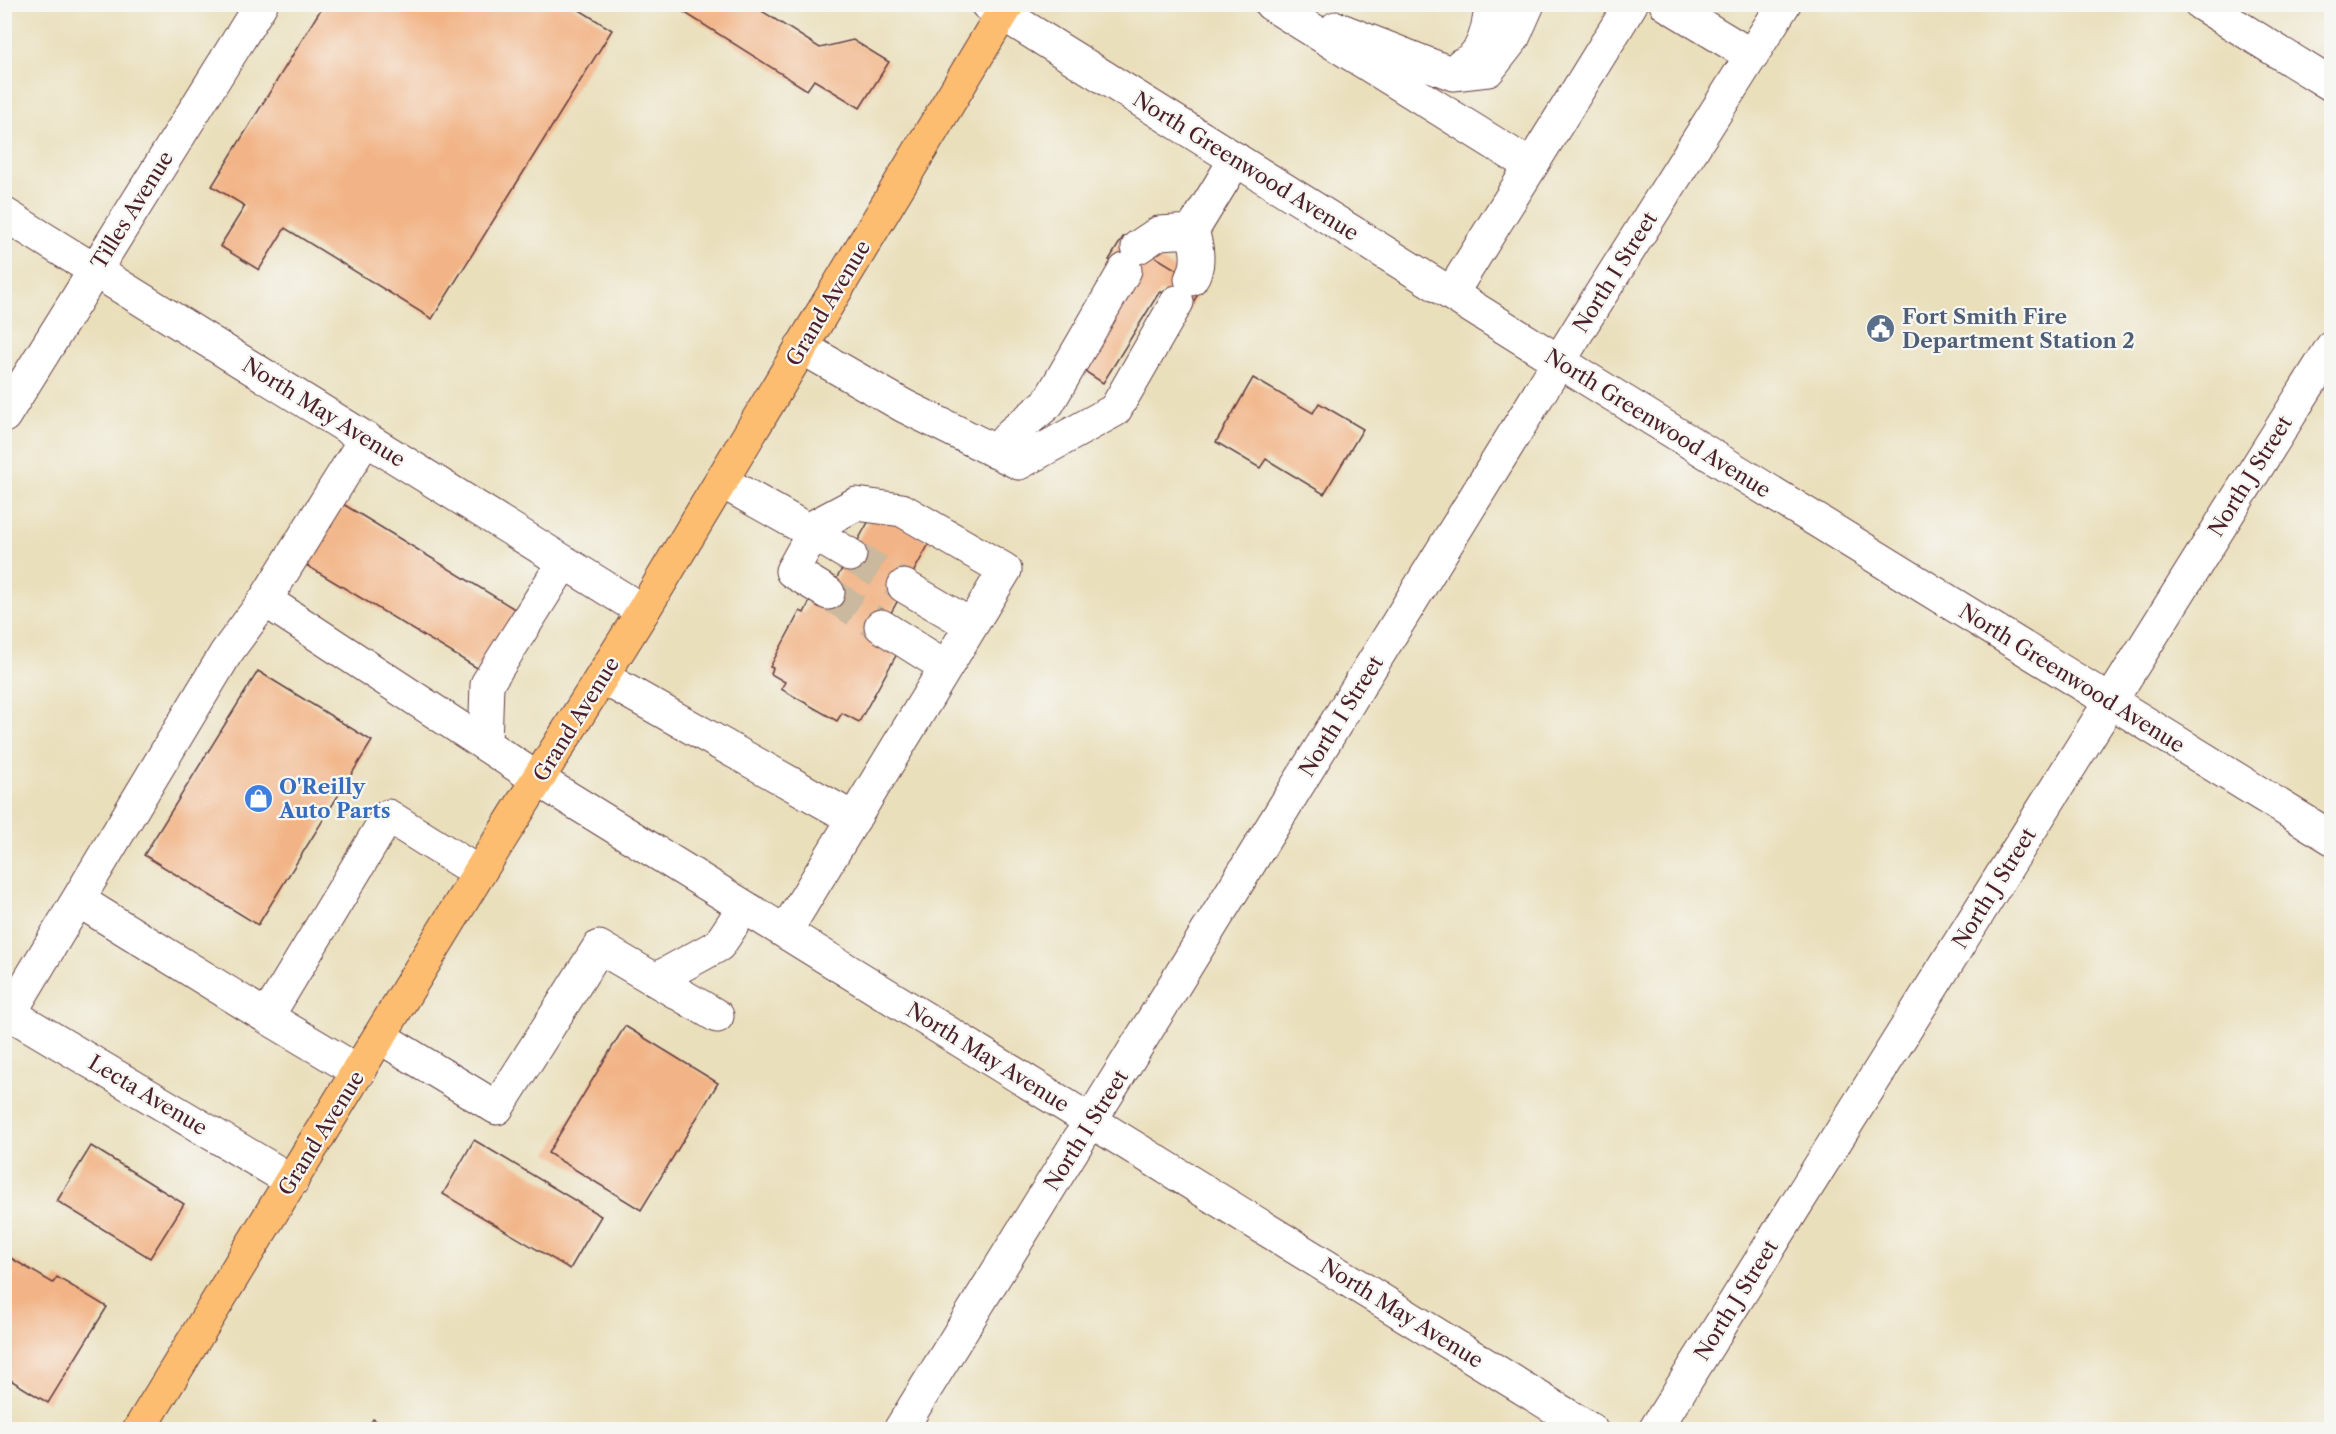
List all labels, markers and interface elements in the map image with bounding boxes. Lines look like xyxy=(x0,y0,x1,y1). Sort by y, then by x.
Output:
street label: North Greenwood Avenue xyxy=(1129,86,1363,246)
street label: Tilles Avenue xyxy=(86,146,178,274)
street label: North I Street xyxy=(1568,207,1662,337)
street label: Grand Avenue xyxy=(781,236,875,370)
place label: Fort Smith Fire Department Station 2 xyxy=(1902,304,2135,353)
public building icon: Fort Smith Fire Department Station 2 xyxy=(1865,312,1897,344)
street label: North Greenwood Avenue xyxy=(1541,343,1775,503)
street label: North May Avenue xyxy=(238,352,410,472)
street label: North J Street xyxy=(2203,411,2297,541)
street label: North Greenwood Avenue xyxy=(1955,598,2189,758)
street label: North I Street xyxy=(1294,651,1388,781)
street label: Grand Avenue xyxy=(528,652,624,786)
place label: O'Reilly Auto Parts xyxy=(278,774,390,823)
shop icon: O'Reilly Auto Parts xyxy=(242,782,274,814)
street label: North J Street xyxy=(1947,823,2041,953)
street label: North May Avenue xyxy=(902,997,1074,1117)
street label: Lecta Avenue xyxy=(84,1050,212,1140)
street label: North I Street xyxy=(1039,1065,1133,1195)
street label: Grand Avenue xyxy=(273,1066,369,1200)
street label: North J Street xyxy=(1689,1235,1783,1365)
street label: North May Avenue xyxy=(1316,1253,1488,1373)

